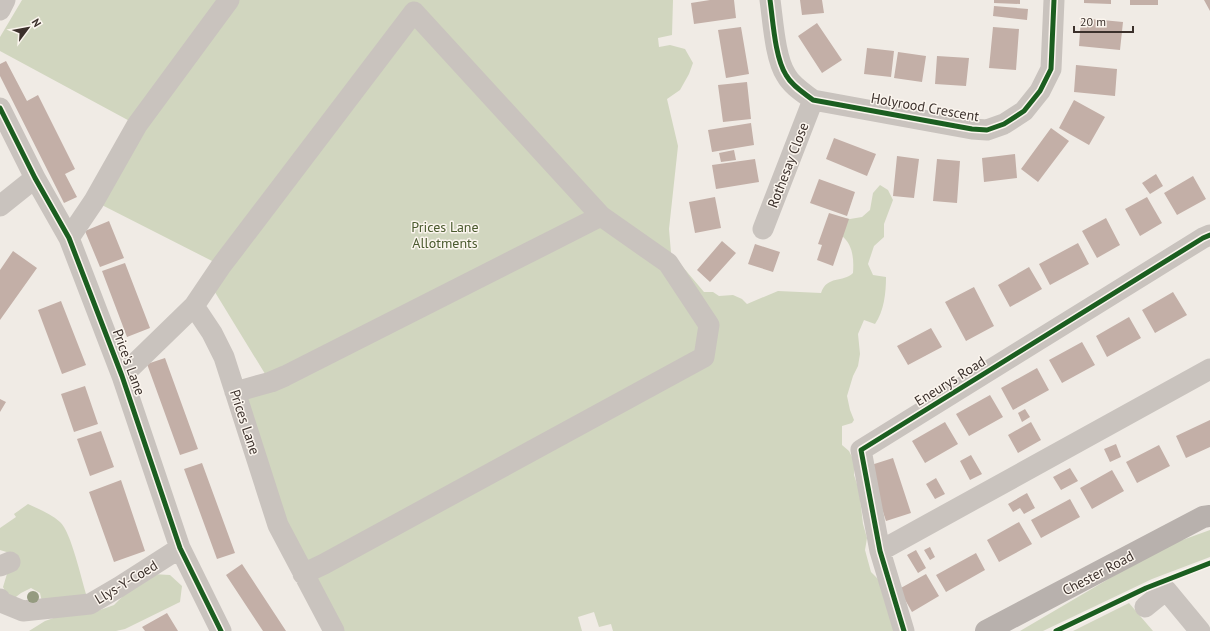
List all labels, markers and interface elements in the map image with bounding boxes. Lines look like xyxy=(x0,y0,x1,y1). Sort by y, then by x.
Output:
north arrow xyxy=(8,8,48,48)
scale bar xyxy=(1074,8,1133,34)
text: 20 m xyxy=(1080,14,1106,29)
text: N xyxy=(29,16,44,29)
street label: Holyrood Crescent xyxy=(869,89,981,125)
street label: Rothesay Close xyxy=(763,120,813,210)
park label: Prices Lane Allotments xyxy=(411,218,479,252)
street label: Price's Lane xyxy=(109,326,149,398)
street label: Eneurys Road xyxy=(911,352,989,410)
street label: Prices Lane xyxy=(226,387,264,457)
street label: Chester Road xyxy=(1059,547,1137,599)
street label: Llys-Y-Coed xyxy=(91,556,161,608)

